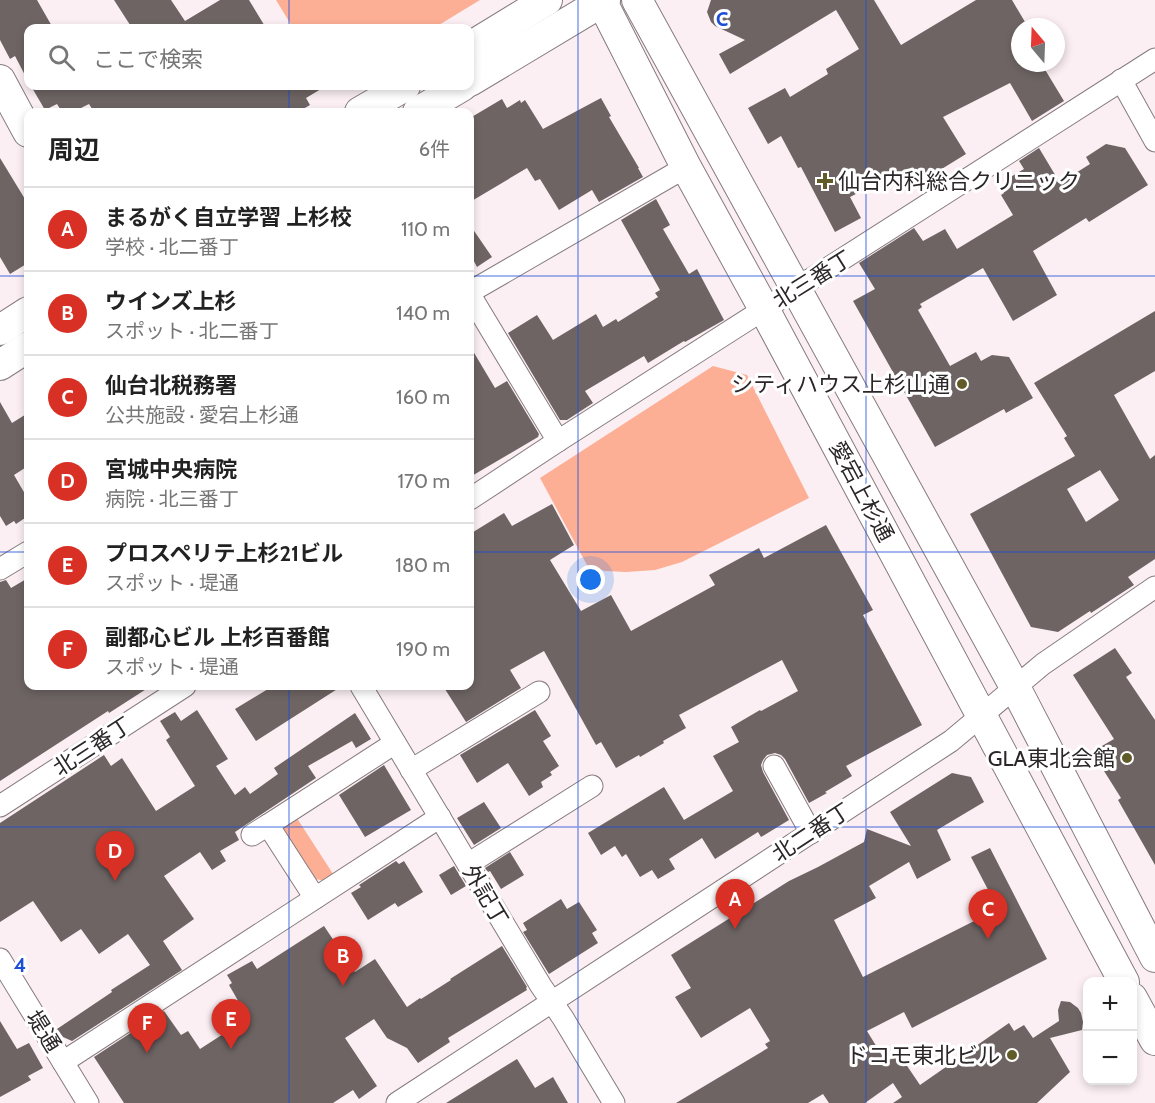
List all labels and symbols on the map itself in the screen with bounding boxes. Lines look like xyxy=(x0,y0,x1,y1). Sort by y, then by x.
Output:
text: C xyxy=(716,7,728,31)
north arrow xyxy=(1011,18,1065,72)
place label: 仙台内科総合クリニック xyxy=(838,168,1080,195)
marker: 仙台内科総合クリニック xyxy=(816,172,834,190)
street label: 北三番丁 xyxy=(768,245,857,314)
place label: シティハウス上杉山通 xyxy=(731,371,950,398)
marker: シティハウス上杉山通 xyxy=(955,377,969,391)
street label: 愛宕上杉通 xyxy=(824,436,899,546)
your location xyxy=(576,565,605,594)
street label: 北三番丁 xyxy=(48,711,137,782)
place label: GLA東北会館 xyxy=(988,745,1115,772)
marker: GLA東北会館 xyxy=(1120,751,1134,765)
street label: 北二番丁 xyxy=(767,797,856,868)
pin: D xyxy=(96,832,134,881)
street label: 外記丁 xyxy=(457,860,514,931)
pin: A xyxy=(716,880,754,929)
pin: C xyxy=(968,890,1008,939)
pin: B xyxy=(324,936,362,986)
text: 4 xyxy=(14,953,26,977)
pin: E xyxy=(212,1000,250,1049)
pin: F xyxy=(128,1004,166,1053)
street label: 堤通 xyxy=(20,1005,67,1057)
place label: ドコモ東北ビル xyxy=(846,1042,1000,1069)
marker: ドコモ東北ビル xyxy=(1005,1048,1019,1062)

